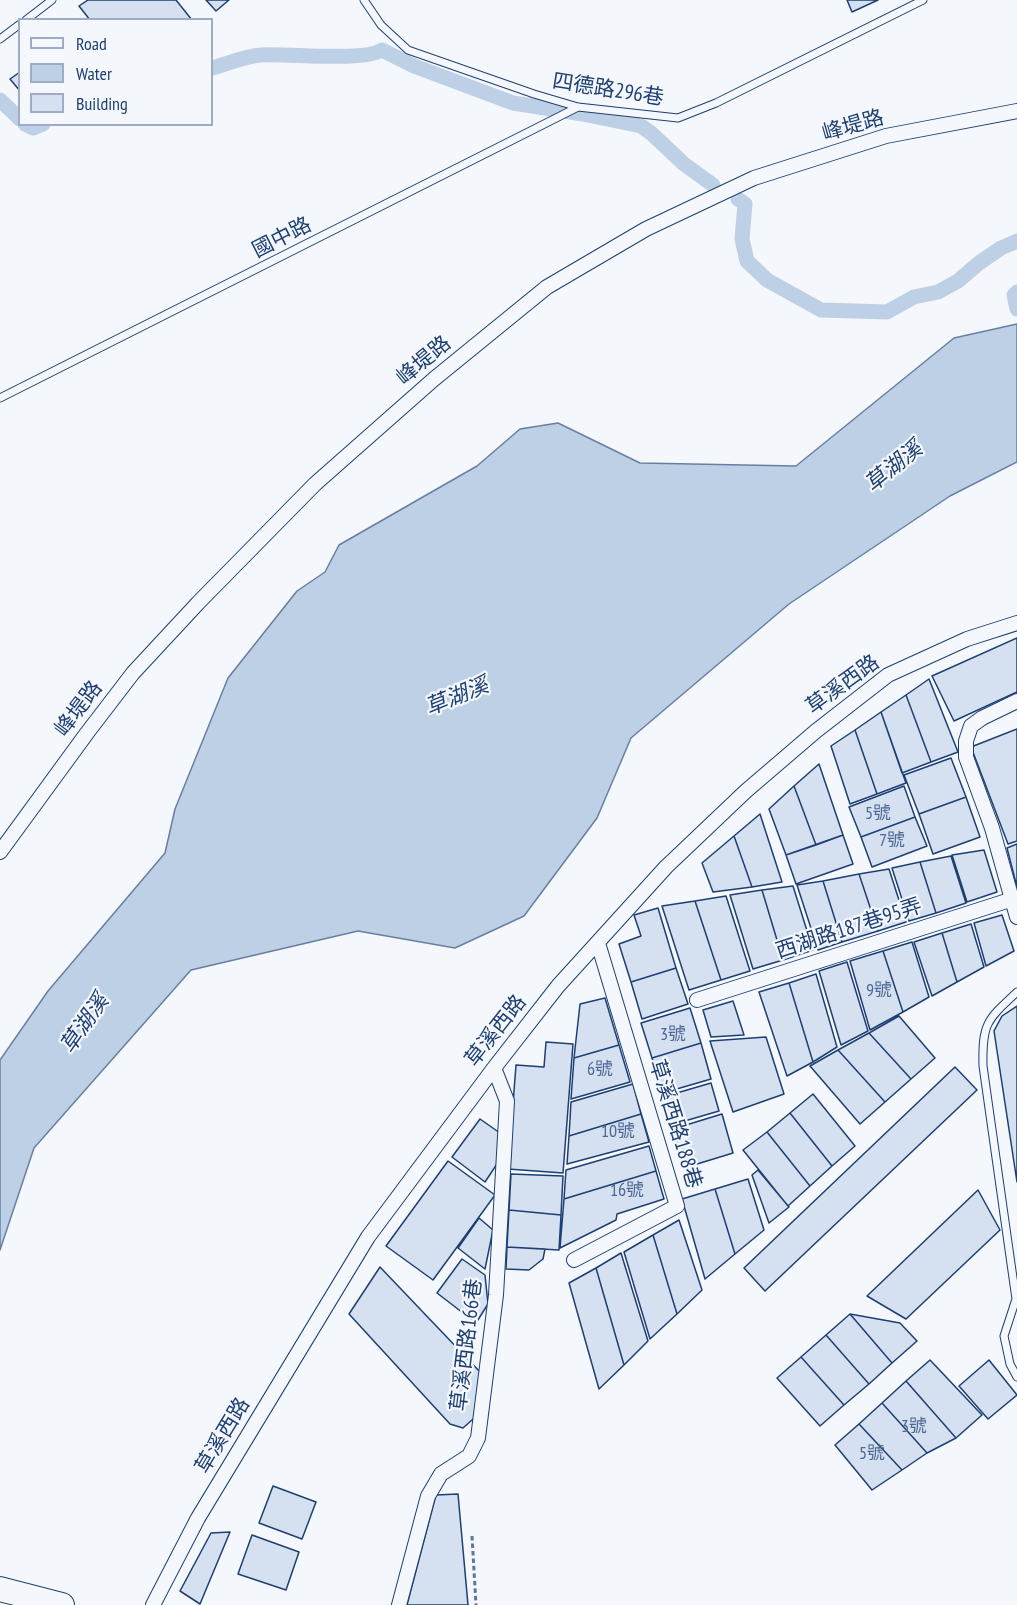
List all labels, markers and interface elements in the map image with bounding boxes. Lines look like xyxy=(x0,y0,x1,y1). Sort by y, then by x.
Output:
legend xyxy=(18,18,213,126)
text: Road xyxy=(76,32,107,55)
text: Water xyxy=(76,62,112,85)
street label: 四德路296巷 xyxy=(551,69,665,111)
text: Building xyxy=(76,92,128,115)
street label: 峰堤路 xyxy=(819,105,887,147)
street label: 國中路 xyxy=(248,212,316,264)
street label: 峰堤路 xyxy=(392,331,456,391)
water label: 草湖溪 xyxy=(860,436,928,498)
street label: 草溪西路 xyxy=(802,650,884,720)
water label: 草湖溪 xyxy=(421,672,493,722)
street label: 峰堤路 xyxy=(50,676,108,742)
house number: 5號 xyxy=(865,803,891,825)
house number: 7號 xyxy=(879,830,905,852)
street label: 西湖路187巷95弄 xyxy=(773,893,925,965)
house number: 9號 xyxy=(866,980,892,1002)
water label: 草湖溪 xyxy=(55,989,115,1059)
street label: 草溪西路 xyxy=(460,990,532,1072)
house number: 3號 xyxy=(660,1024,686,1046)
street label: 草溪西路188巷 xyxy=(643,1057,707,1191)
house number: 6號 xyxy=(587,1059,613,1081)
house number: 10號 xyxy=(601,1121,635,1143)
house number: 16號 xyxy=(610,1180,644,1202)
street label: 草溪西路166巷 xyxy=(446,1277,488,1413)
street label: 草溪西路 xyxy=(191,1394,255,1478)
house number: 3號 xyxy=(901,1416,927,1438)
house number: 5號 xyxy=(859,1443,885,1465)

